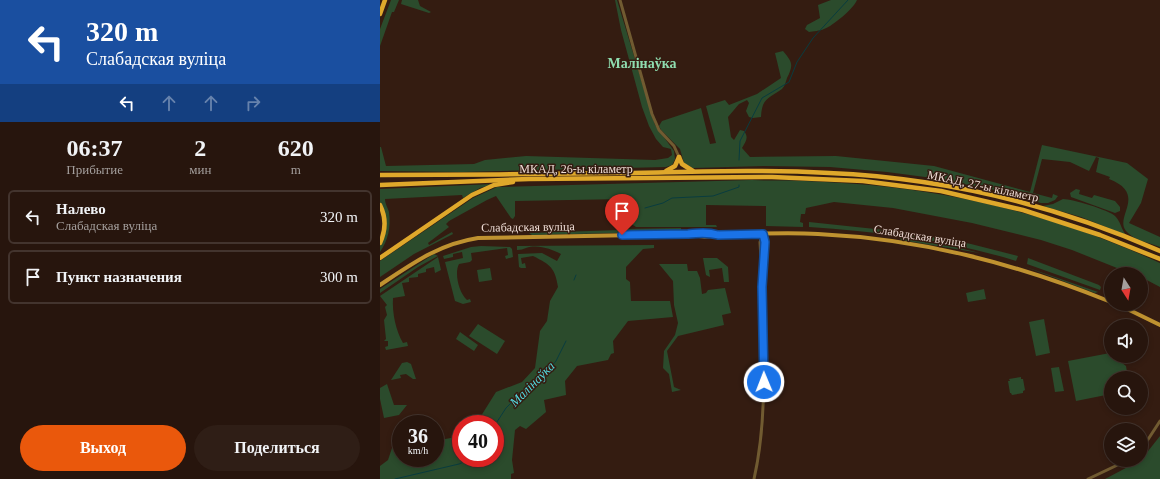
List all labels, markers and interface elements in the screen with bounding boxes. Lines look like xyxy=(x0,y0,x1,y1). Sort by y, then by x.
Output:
icon: left xyxy=(20,16,72,68)
text: 320 m xyxy=(86,16,158,47)
text: Слабадская вуліца xyxy=(86,49,226,69)
district label: Малінаўка xyxy=(607,56,677,71)
icon: left xyxy=(116,92,138,114)
icon: ahead xyxy=(158,92,180,114)
icon: ahead xyxy=(200,92,222,114)
icon: right xyxy=(242,92,264,114)
text: 06:37 xyxy=(67,135,123,161)
text: 2 xyxy=(194,135,206,161)
text: 620 xyxy=(278,135,314,161)
text: Прибытие xyxy=(66,162,123,177)
text: мин xyxy=(189,162,211,177)
text: m xyxy=(291,162,301,177)
street label: МКАД, 26-ы кіламетр xyxy=(519,162,633,176)
street label: МКАД, 27-ы кіламетр xyxy=(926,167,1040,205)
pin xyxy=(605,194,639,235)
icon: arrive xyxy=(611,200,633,222)
text: Налево xyxy=(56,201,106,217)
icon: left xyxy=(22,206,44,228)
text: 320 m xyxy=(320,209,358,225)
text: Слабадская вуліца xyxy=(56,218,157,233)
street label: Слабадская вуліца xyxy=(481,219,576,235)
street label: Слабадская вуліца xyxy=(873,222,968,250)
icon: arrive xyxy=(22,266,44,288)
north arrow xyxy=(1104,267,1148,311)
map controls xyxy=(1104,267,1148,467)
text: Пункт назначения xyxy=(56,269,182,285)
text: 300 m xyxy=(320,269,358,285)
button: sound xyxy=(1104,319,1148,363)
water label: Малінаўка xyxy=(506,358,558,410)
position arrow xyxy=(743,361,785,403)
button: search xyxy=(1104,371,1148,415)
speed limit sign: 40 xyxy=(452,415,504,467)
button: layers xyxy=(1104,423,1148,467)
button: Выход xyxy=(20,425,186,471)
button: Поделиться xyxy=(194,425,360,471)
text: 36 xyxy=(408,425,428,447)
text: km/h xyxy=(408,445,428,456)

